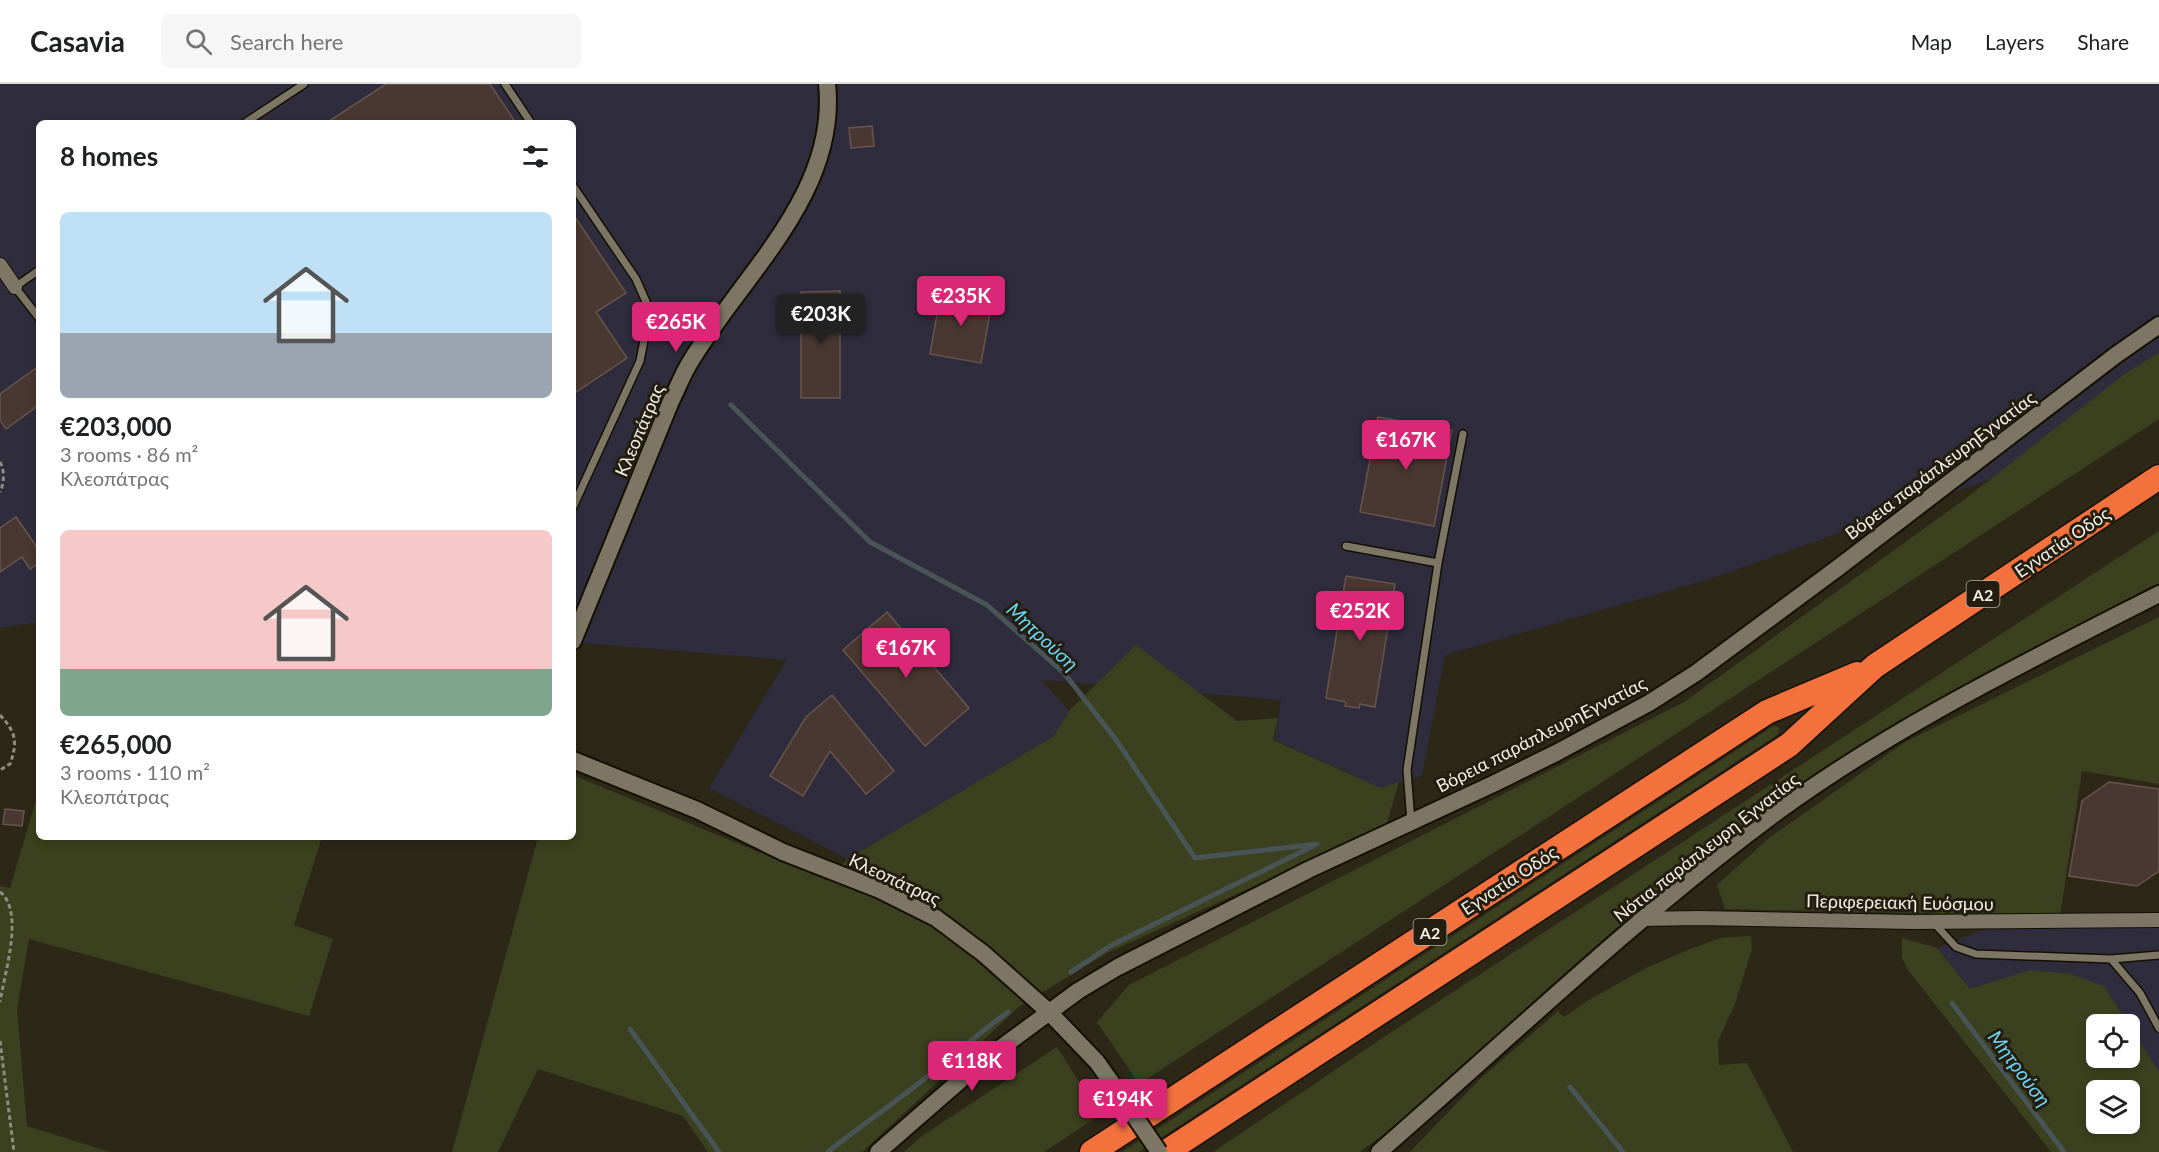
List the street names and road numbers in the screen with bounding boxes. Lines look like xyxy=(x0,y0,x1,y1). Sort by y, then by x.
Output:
street label: Κλεοπάτρας xyxy=(610,380,669,480)
street label: Βόρεια παράπλευρηΕγνατίας xyxy=(1840,386,2040,544)
street label: Εγνατία Οδός xyxy=(2010,502,2114,582)
road number: Α2 xyxy=(1966,581,2000,607)
street label: Βόρεια παράπλευρηΕγνατίας xyxy=(1432,671,1650,797)
street label: Νότια παράπλευρη Εγνατίας xyxy=(1609,767,1804,926)
street label: Εγνατία Οδός xyxy=(1457,840,1562,919)
street label: Κλεοπάτρας xyxy=(846,848,945,910)
street label: Περιφερειακή Ευόσμου xyxy=(1806,889,1994,915)
road number: Α2 xyxy=(1414,919,1446,945)

